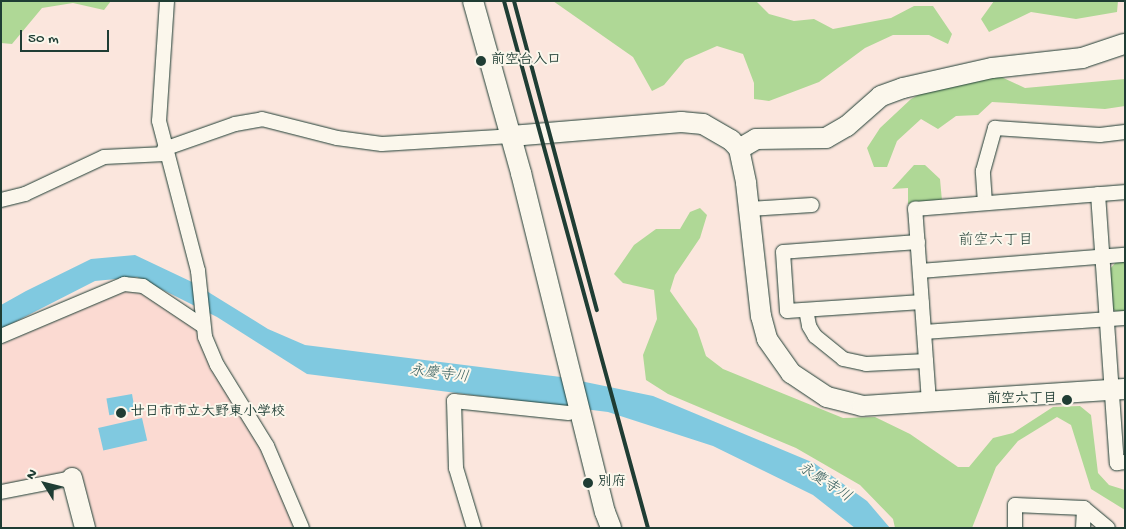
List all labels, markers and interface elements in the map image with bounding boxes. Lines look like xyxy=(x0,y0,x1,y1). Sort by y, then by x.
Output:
scale bar xyxy=(22,20,111,52)
text: 50 m xyxy=(28,30,59,48)
place label: 前空台入口 xyxy=(491,53,561,69)
marker: 前空台入口 xyxy=(475,55,487,67)
district label: 前空六丁目 xyxy=(959,233,1033,251)
water label: 永慶寺川 xyxy=(408,362,470,388)
place label: 前空六丁目 xyxy=(987,392,1057,408)
marker: 前空六丁目 xyxy=(1061,394,1073,406)
place label: 廿日市市立大野東小学校 xyxy=(131,405,285,421)
marker: 廿日市市立大野東小学校 xyxy=(115,407,127,419)
north arrow xyxy=(20,459,70,509)
water label: 永慶寺川 xyxy=(794,459,854,507)
text: N xyxy=(23,466,42,484)
place label: 別府 xyxy=(598,475,626,491)
marker: 別府 xyxy=(582,477,594,489)

